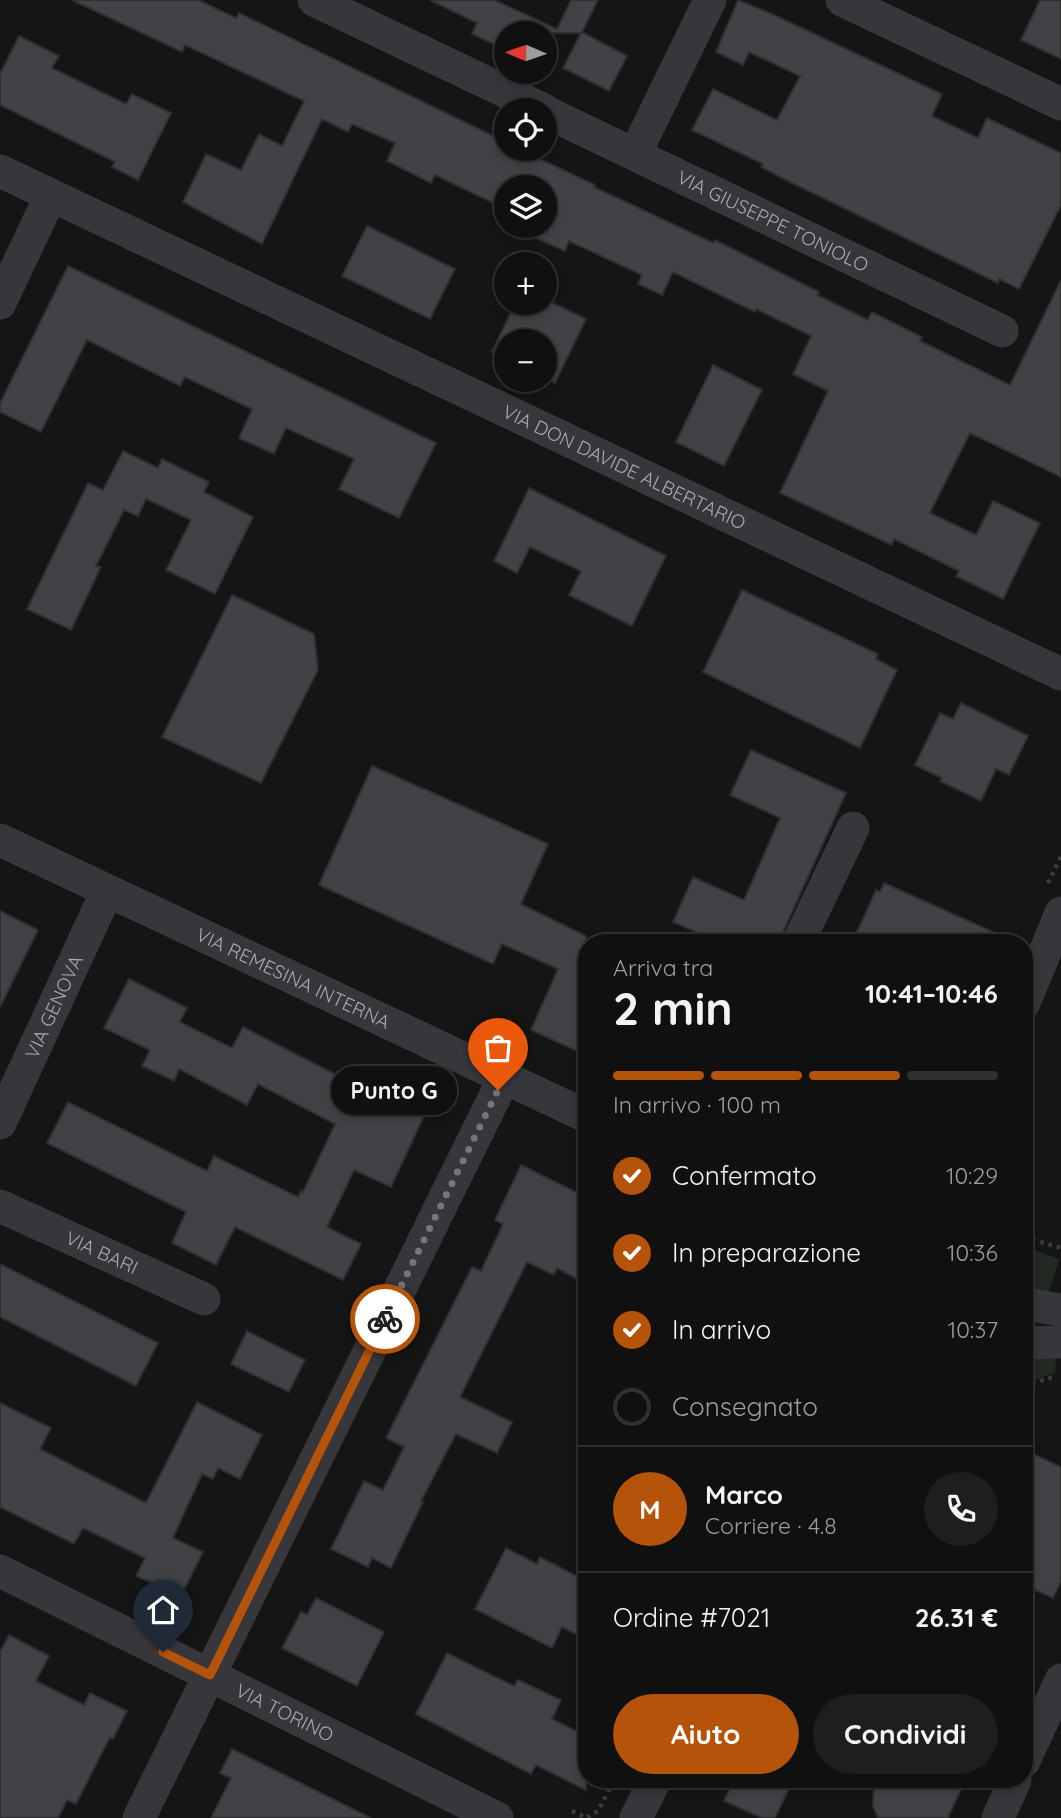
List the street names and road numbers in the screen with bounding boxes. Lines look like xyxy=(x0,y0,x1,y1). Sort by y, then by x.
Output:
street label: VIA GIUSEPPE TONIOLO xyxy=(673,165,873,277)
street label: VIA DON DAVIDE ALBERTARIO xyxy=(499,399,750,535)
street label: VIA REMESINA INTERNA xyxy=(192,922,394,1034)
street label: VIA GENOVA xyxy=(19,951,88,1062)
street label: VIA BARI xyxy=(62,1226,142,1279)
street label: VIA TORINO xyxy=(232,1678,338,1747)

